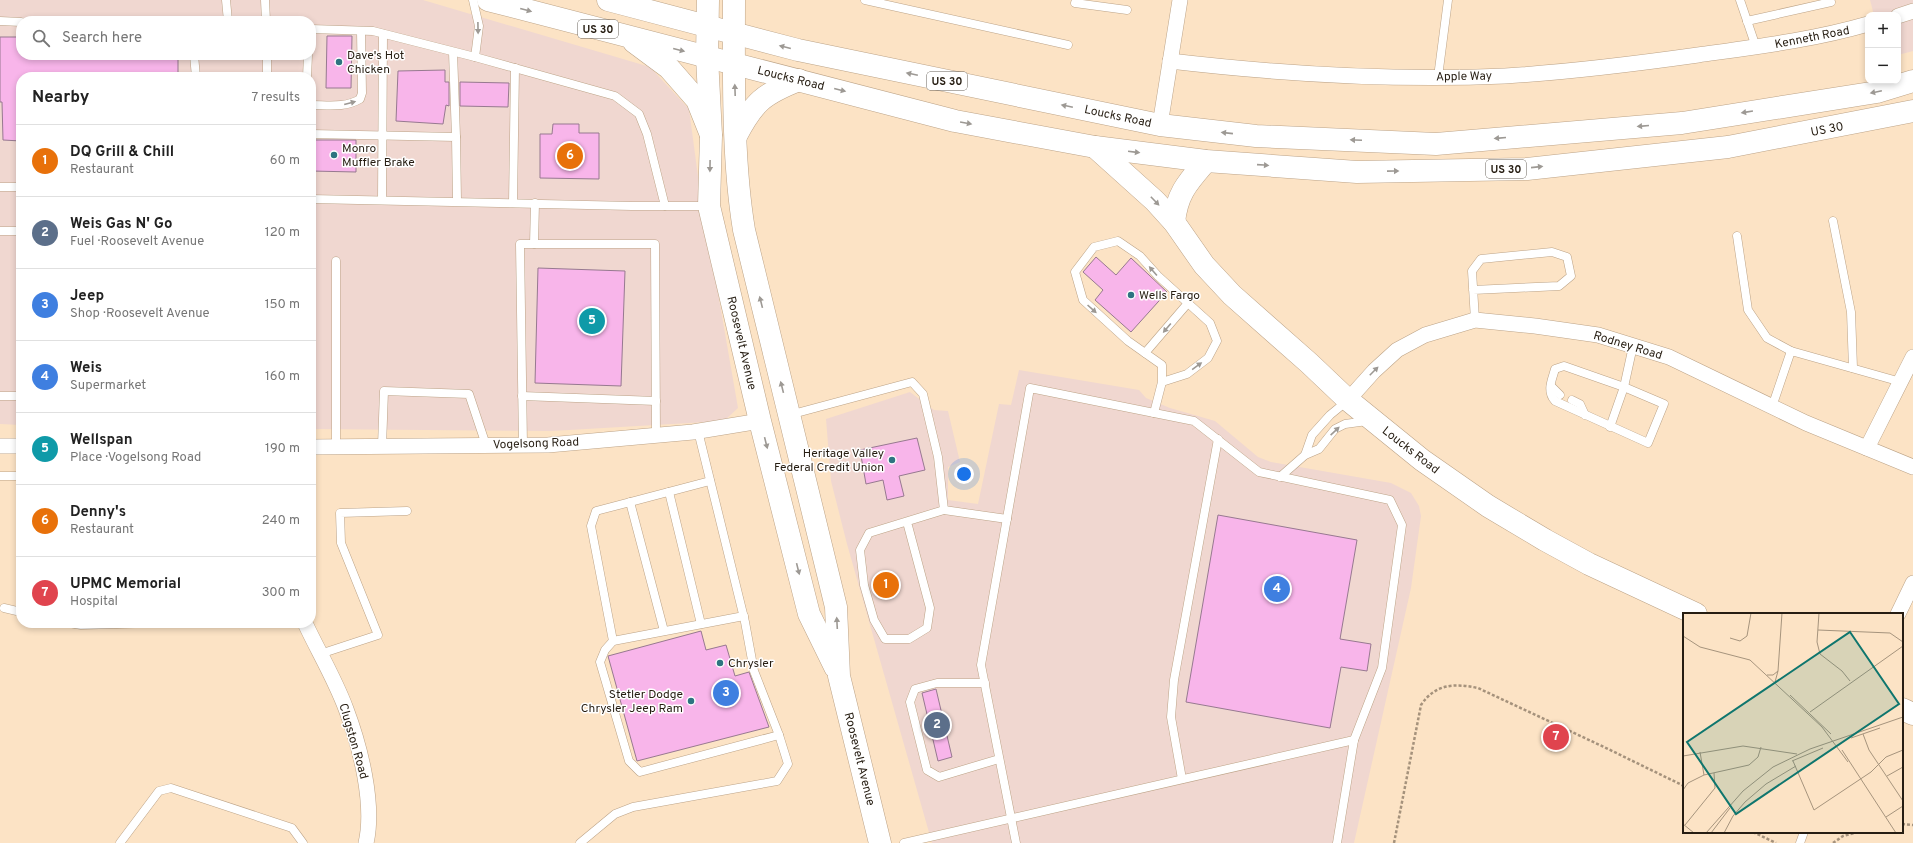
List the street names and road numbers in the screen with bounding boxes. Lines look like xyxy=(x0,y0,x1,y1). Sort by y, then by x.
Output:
road number: US 30 xyxy=(578,20,618,38)
street label: Kenneth Road xyxy=(1773,23,1851,53)
street label: Loucks Road xyxy=(756,63,826,95)
street label: Apple Way xyxy=(1436,69,1492,85)
road number: US 30 xyxy=(927,72,967,90)
street label: Loucks Road xyxy=(1083,102,1153,132)
street label: US 30 xyxy=(1809,119,1845,141)
road number: US 30 xyxy=(1486,160,1526,178)
street label: Roosevelt Avenue xyxy=(722,295,760,392)
street label: Rodney Road xyxy=(1591,328,1664,364)
street label: Loucks Road xyxy=(1378,423,1442,478)
street label: Vogelsong Road xyxy=(493,434,579,454)
street label: Clugston Road xyxy=(335,701,372,781)
street label: Roosevelt Avenue xyxy=(840,711,878,808)

